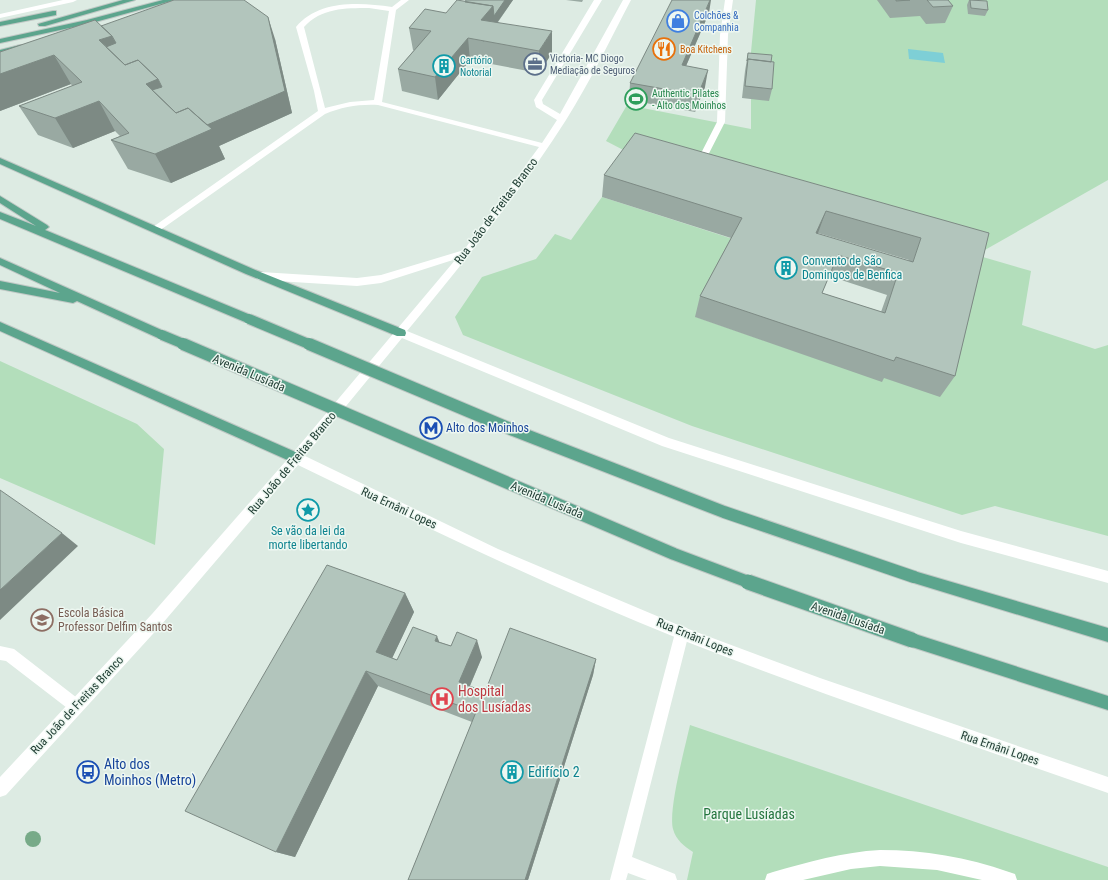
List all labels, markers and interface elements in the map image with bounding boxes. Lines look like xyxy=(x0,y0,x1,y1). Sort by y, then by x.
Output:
shop icon: Colchões & Companhia xyxy=(665,8,691,34)
place label: Colchões & Companhia xyxy=(694,10,739,33)
restaurant icon: Boa Kitchens xyxy=(651,36,677,62)
place label: Boa Kitchens xyxy=(680,44,732,55)
office icon: Victoria- MC Diogo Mediação de Seguros xyxy=(522,51,548,77)
building icon: Cartório Notorial xyxy=(431,53,457,79)
place label: Victoria- MC Diogo Mediação de Seguros xyxy=(550,53,636,76)
place label: Cartório Notorial xyxy=(460,55,492,78)
sports icon: Authentic Pilates - Alto dos Moinhos xyxy=(623,86,649,112)
place label: Authentic Pilates - Alto dos Moinhos xyxy=(652,88,726,111)
street label: Rua João de Freitas Branco xyxy=(451,155,541,267)
place label: Convento de São Domingos de Benfica xyxy=(802,254,902,282)
building icon: Convento de São Domingos de Benfica xyxy=(773,255,799,281)
street label: Avenida Lusíada xyxy=(211,351,288,395)
street label: Rua João de Freitas Branco xyxy=(245,409,339,517)
metro station icon: Alto dos Moinhos xyxy=(418,415,444,441)
place label: Alto dos Moinhos xyxy=(446,421,529,435)
street label: Avenida Lusíada xyxy=(509,478,586,522)
street label: Rua Ernâni Lopes xyxy=(359,484,439,532)
place icon: Se vão da lei da morte libertando xyxy=(295,497,321,523)
place label: Se vão da lei da morte libertando xyxy=(268,524,348,552)
street label: Avenida Lusíada xyxy=(809,599,887,637)
place label: Escola Básica Professor Delfim Santos xyxy=(58,606,173,634)
school or university icon: Escola Básica Professor Delfim Santos xyxy=(29,607,55,633)
street label: Rua Ernâni Lopes xyxy=(654,615,736,659)
street label: Rua João de Freitas Branco xyxy=(28,653,126,757)
place label: Hospital dos Lusíadas xyxy=(458,683,531,715)
hospital icon: Hospital dos Lusíadas xyxy=(429,686,455,712)
street label: Rua Ernâni Lopes xyxy=(959,728,1041,768)
place label: Alto dos Moinhos (Metro) xyxy=(104,756,196,789)
bus stop icon: Alto dos Moinhos (Metro) xyxy=(75,759,101,785)
building icon: Edifício 2 xyxy=(499,759,525,785)
place label: Edifício 2 xyxy=(528,764,580,780)
park label: Parque Lusíadas xyxy=(703,806,795,822)

